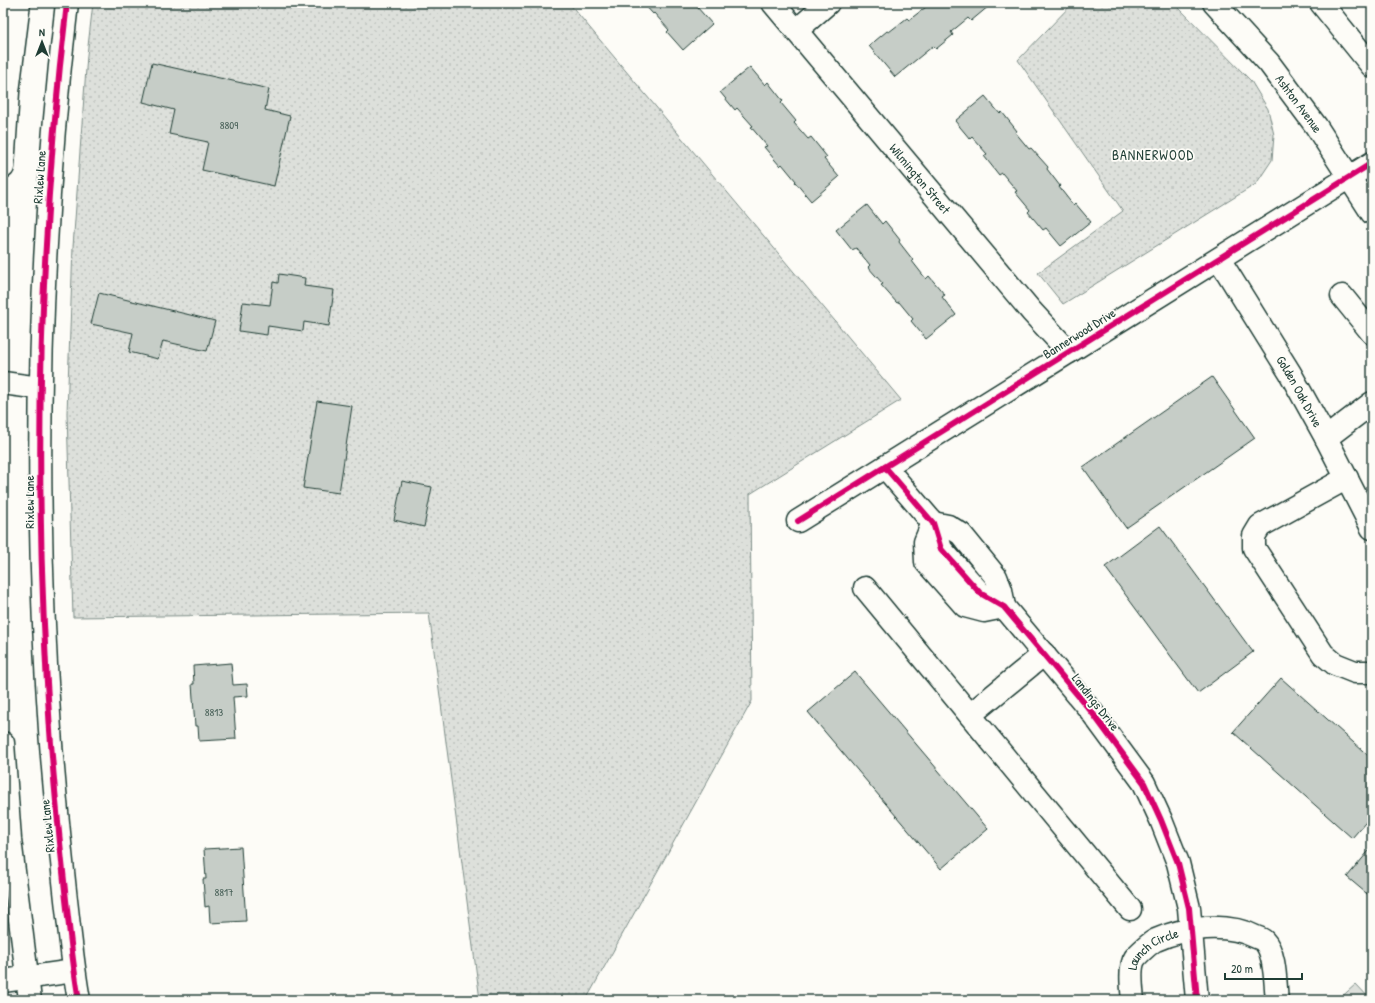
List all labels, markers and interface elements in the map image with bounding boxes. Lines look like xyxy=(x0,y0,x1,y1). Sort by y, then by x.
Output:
north arrow xyxy=(22,22,62,62)
text: N xyxy=(39,25,45,39)
street label: Ashton Avenue xyxy=(1272,71,1327,136)
house number: 8809 xyxy=(220,118,238,132)
street label: Wilmington Street xyxy=(885,139,955,218)
district label: BANNERWOOD xyxy=(1112,145,1194,164)
street label: Rixlew Lane xyxy=(28,150,50,204)
street label: Bannerwood Drive xyxy=(1039,303,1119,363)
street label: Golden Oak Drive xyxy=(1272,352,1327,430)
street label: Rixlew Lane xyxy=(20,475,38,529)
street label: Landings Drive xyxy=(1068,670,1124,734)
house number: 8813 xyxy=(205,705,223,719)
street label: Rixlew Lane xyxy=(35,799,59,853)
house number: 8817 xyxy=(215,885,233,899)
street label: Launch Circle xyxy=(1123,924,1180,971)
scale bar xyxy=(1225,955,1302,981)
text: 20 m xyxy=(1231,960,1253,977)

